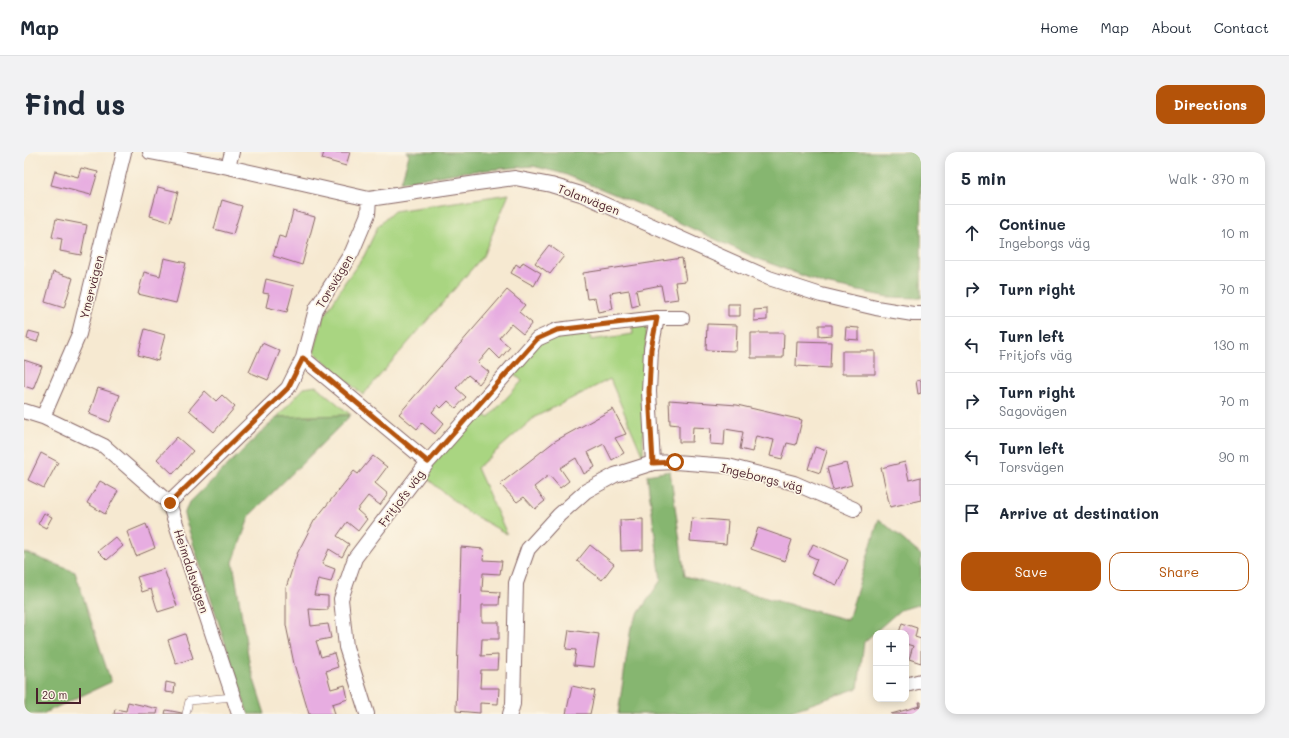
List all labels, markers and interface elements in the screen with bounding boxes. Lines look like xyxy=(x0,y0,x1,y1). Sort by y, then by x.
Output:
text: Map xyxy=(20,15,59,40)
text: Home xyxy=(1040,18,1078,37)
text: Map xyxy=(1100,18,1129,37)
text: About xyxy=(1151,18,1192,37)
text: Contact xyxy=(1214,18,1269,37)
button: Directions xyxy=(1156,85,1265,124)
text: Find us xyxy=(24,86,125,122)
text: 5 min xyxy=(961,167,1006,189)
text: Walk · 370 m xyxy=(1168,170,1249,187)
street label: Tolanvägen xyxy=(556,180,622,218)
text: Continue xyxy=(999,214,1066,234)
icon: ahead xyxy=(961,222,983,244)
text: 10 m xyxy=(1221,224,1249,241)
text: Ingeborgs väg xyxy=(999,234,1090,251)
street label: Torsvägen xyxy=(312,251,356,311)
street label: Ymervägen xyxy=(75,253,107,321)
icon: right xyxy=(961,278,983,300)
text: Turn right xyxy=(999,279,1076,299)
text: 70 m xyxy=(1219,280,1249,297)
text: Turn left xyxy=(999,326,1064,346)
icon: left xyxy=(961,334,983,356)
text: 130 m xyxy=(1213,336,1249,353)
text: Fritjofs väg xyxy=(999,346,1072,363)
text: Turn right xyxy=(999,382,1076,402)
icon: right xyxy=(961,390,983,412)
text: 70 m xyxy=(1219,392,1249,409)
text: Sagovägen xyxy=(999,402,1067,419)
text: Turn left xyxy=(999,438,1064,458)
icon: left xyxy=(961,446,983,468)
text: 90 m xyxy=(1219,448,1249,465)
route start xyxy=(666,453,684,471)
text: Torsvägen xyxy=(999,458,1064,475)
street label: Ingeborgs väg xyxy=(719,459,805,495)
street label: Fritjofs väg xyxy=(374,466,428,530)
route end xyxy=(161,494,179,512)
icon: arrive xyxy=(961,502,983,524)
text: Arrive at destination xyxy=(999,503,1159,523)
street label: Heimdalsvägen xyxy=(171,527,213,615)
button: Save xyxy=(961,552,1101,591)
button: Share xyxy=(1109,552,1249,591)
map controls xyxy=(873,630,909,702)
button: + xyxy=(873,630,909,666)
button: − xyxy=(873,666,909,702)
scale bar xyxy=(36,686,81,705)
text: 20 m xyxy=(42,687,67,702)

